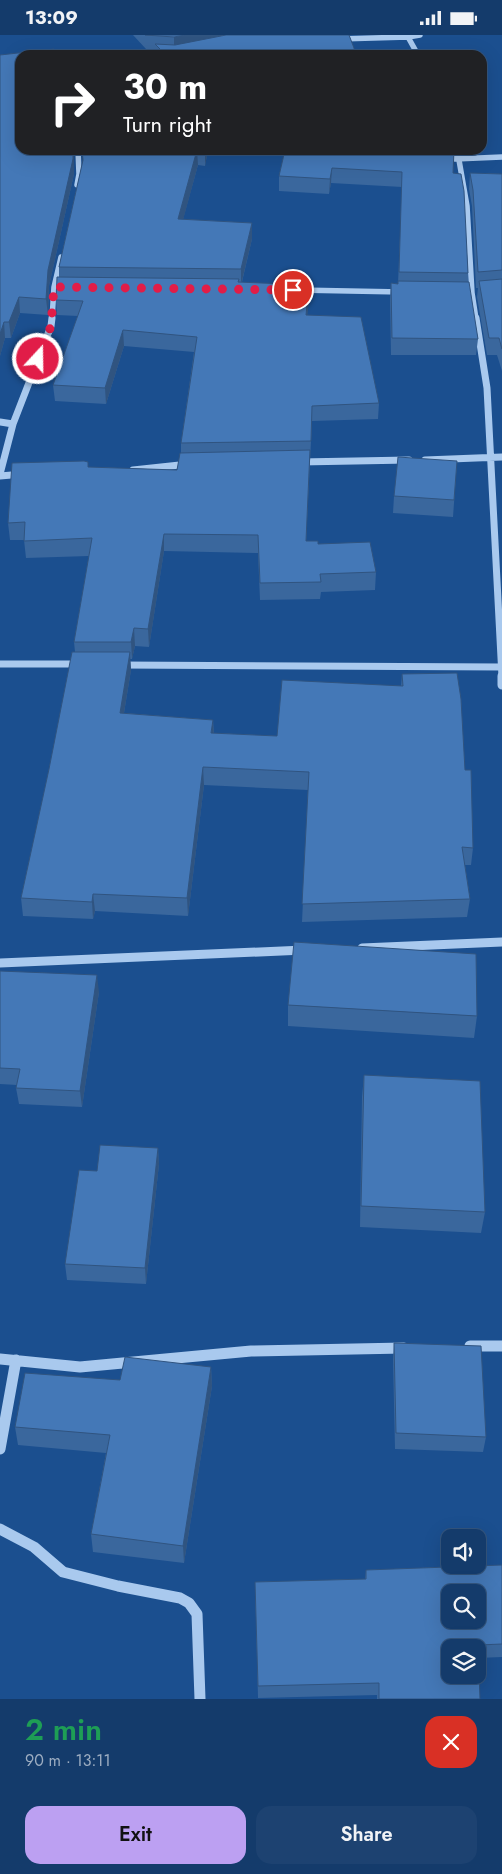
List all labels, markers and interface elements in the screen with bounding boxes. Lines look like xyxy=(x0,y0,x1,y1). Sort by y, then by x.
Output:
text: 13:09 xyxy=(25,4,78,31)
text: 30 m xyxy=(123,62,207,112)
icon: right xyxy=(40,70,105,135)
text: Turn right xyxy=(123,108,211,140)
pin xyxy=(272,269,314,311)
icon: arrive xyxy=(279,276,307,304)
position arrow xyxy=(11,332,63,384)
map controls xyxy=(441,1529,486,1684)
button: sound xyxy=(441,1529,486,1574)
button: search xyxy=(441,1584,486,1629)
button: layers xyxy=(441,1639,486,1684)
text: 2 min xyxy=(25,1708,102,1751)
button: close xyxy=(425,1716,477,1768)
text: 90 m · 13:11 xyxy=(25,1749,111,1772)
button: Exit xyxy=(25,1806,246,1864)
button: Share xyxy=(256,1806,477,1864)

